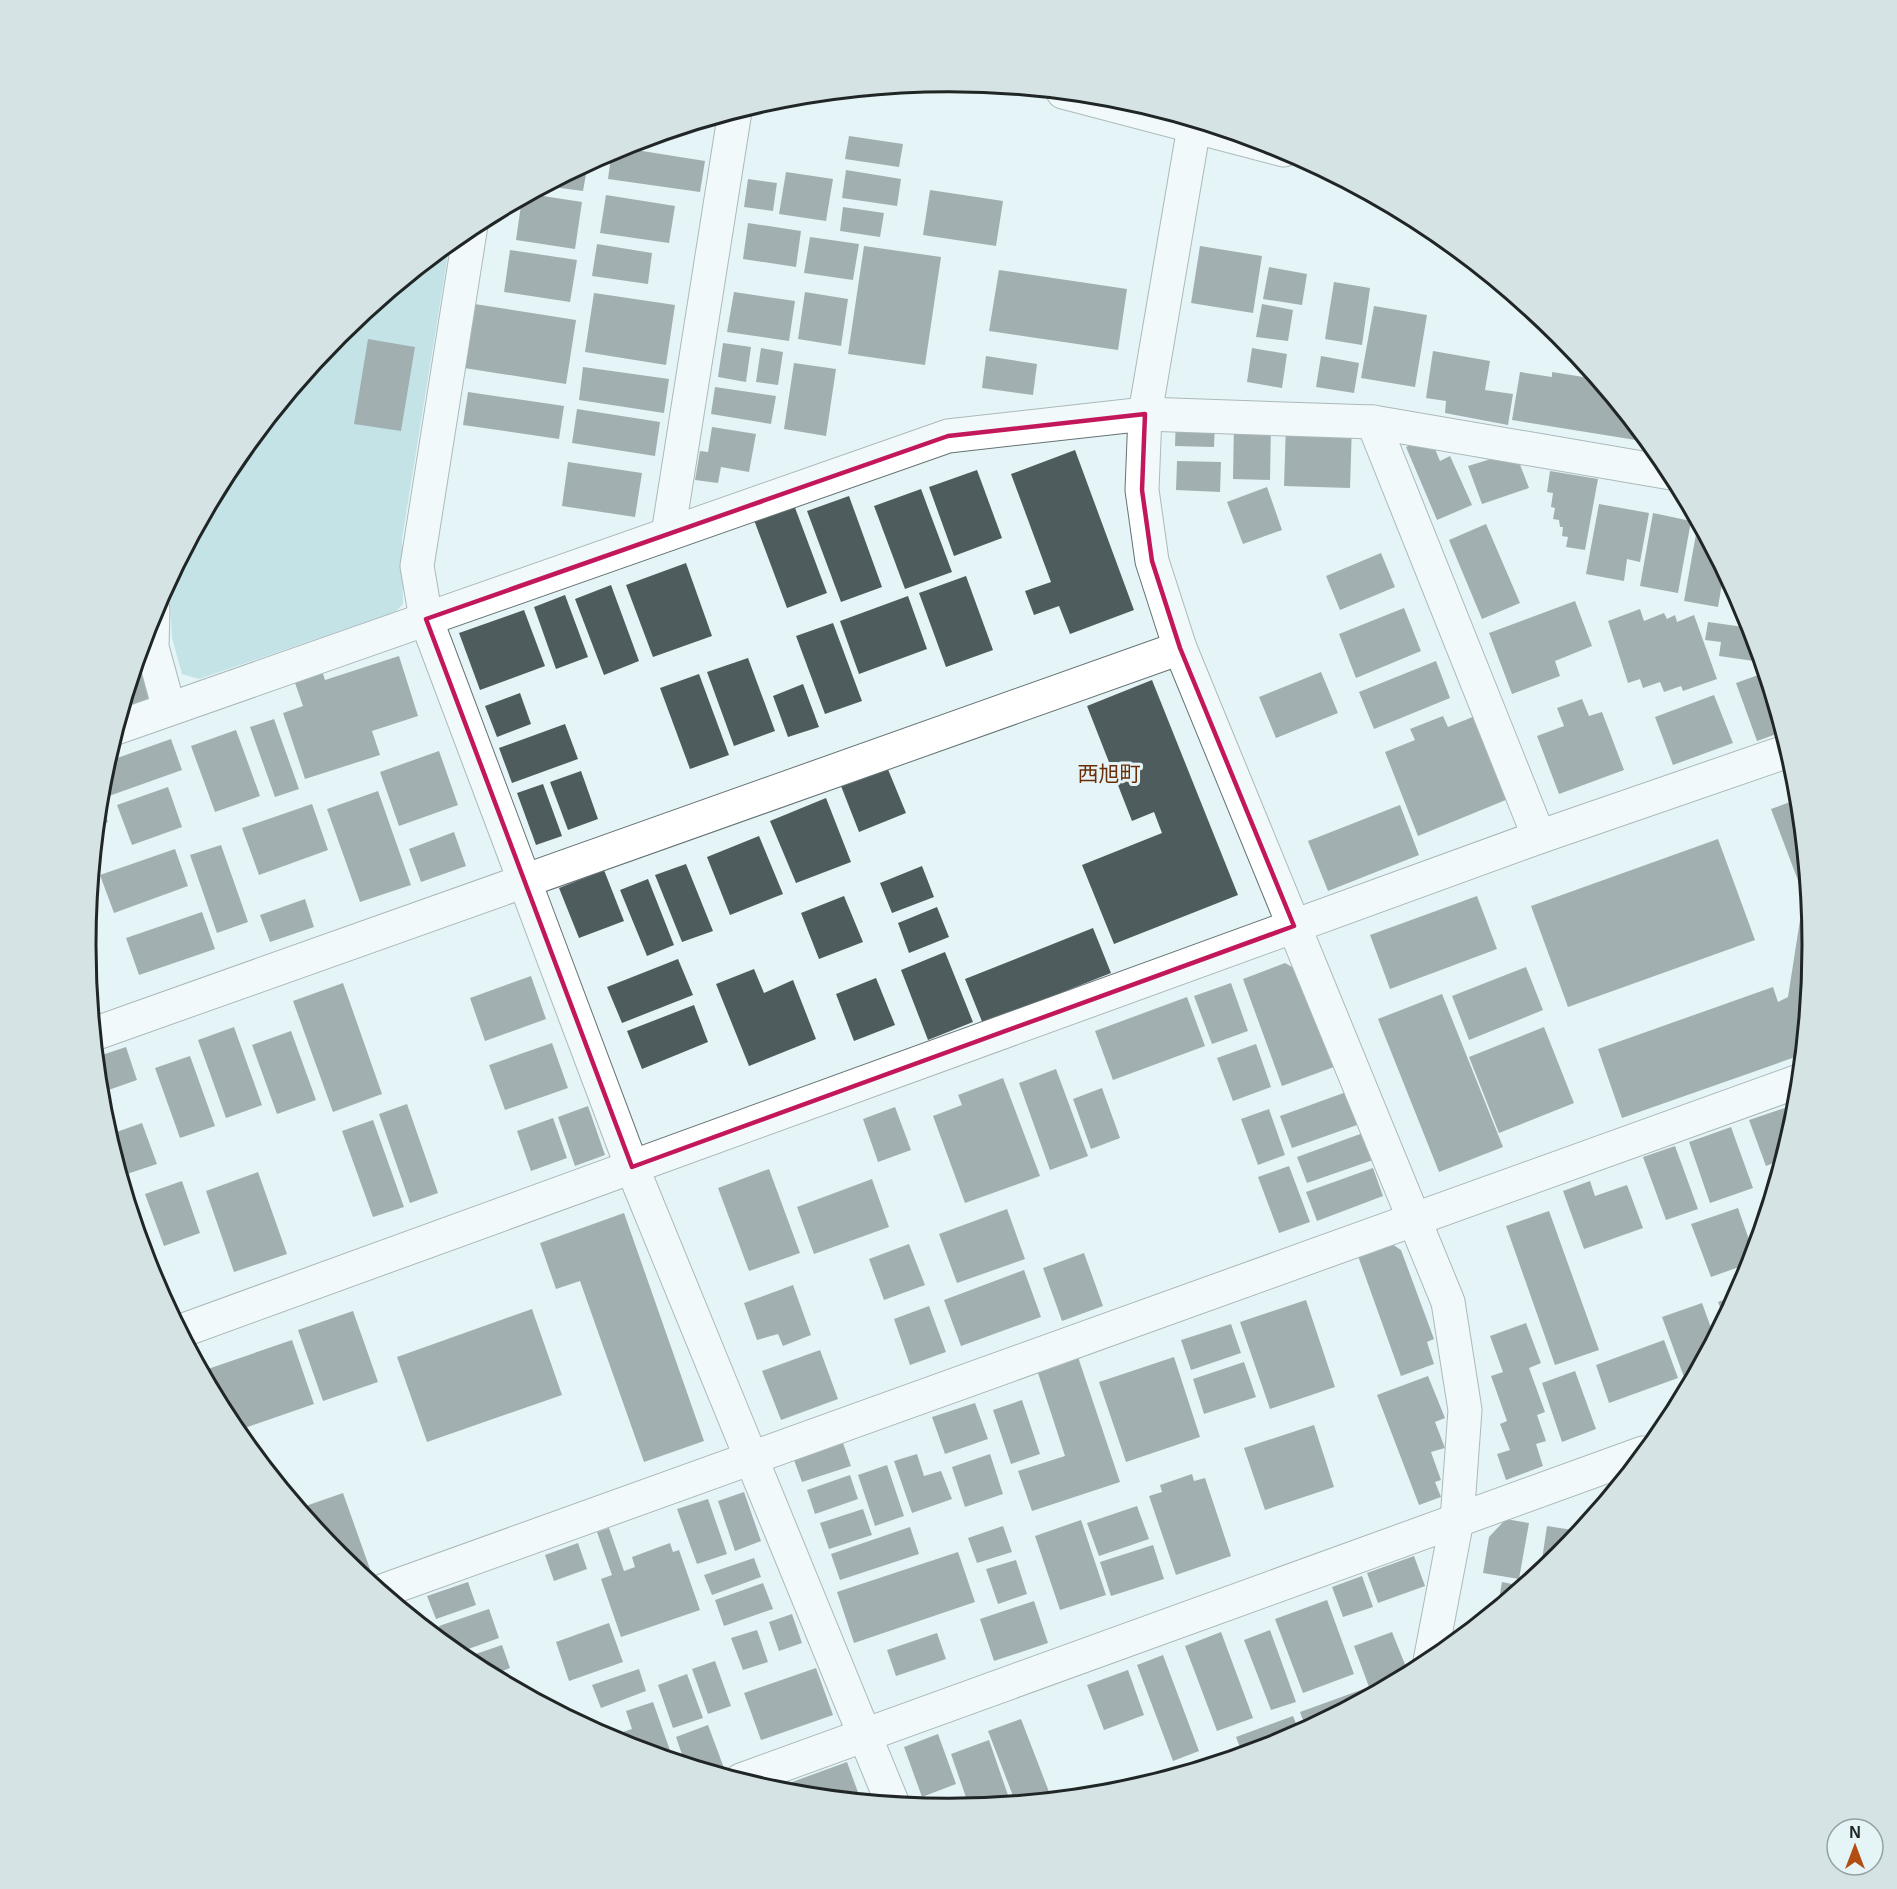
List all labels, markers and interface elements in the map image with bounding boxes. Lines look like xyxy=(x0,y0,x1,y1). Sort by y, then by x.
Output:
district label: 西旭町 xyxy=(1078,762,1141,785)
north arrow xyxy=(1825,1817,1885,1877)
text: N xyxy=(1849,1824,1861,1841)

